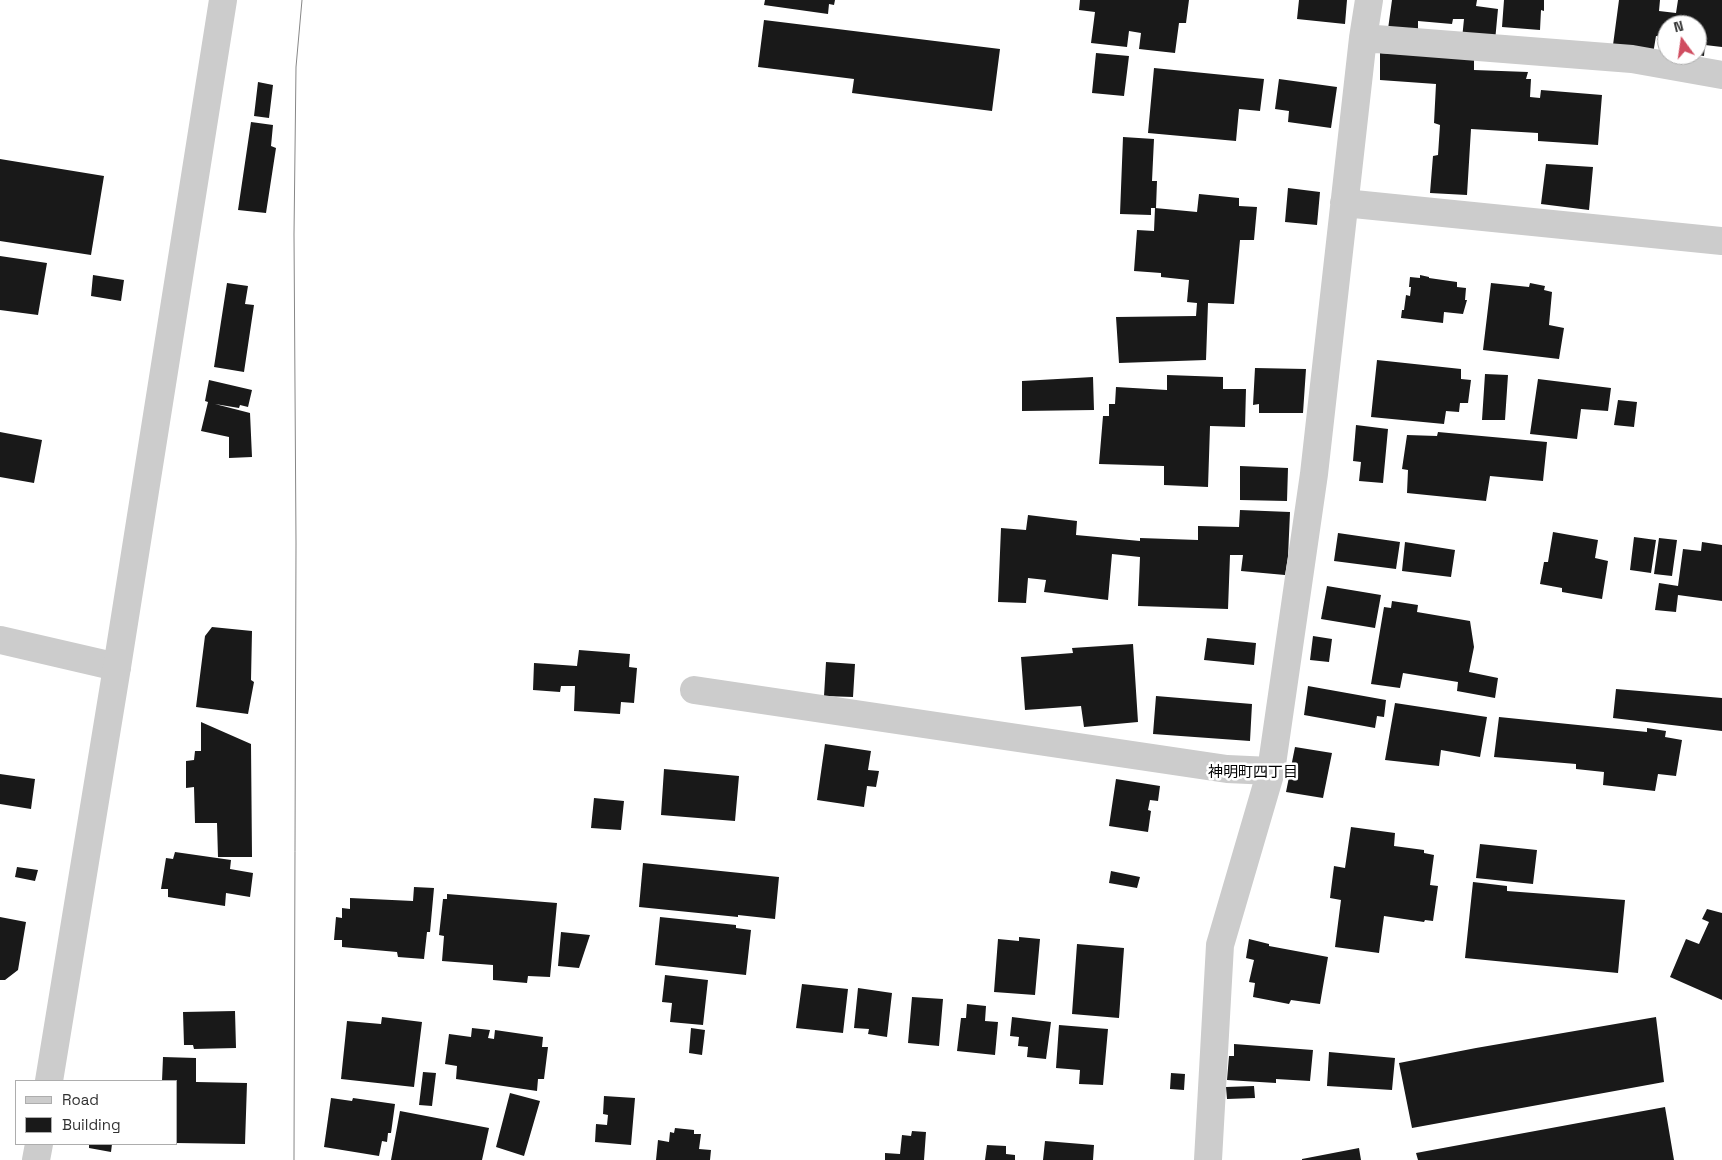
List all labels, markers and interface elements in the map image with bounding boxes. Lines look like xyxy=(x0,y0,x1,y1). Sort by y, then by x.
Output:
north arrow xyxy=(1657,15,1707,65)
text: N xyxy=(1672,17,1685,36)
district label: 神明町四丁目 xyxy=(1208,764,1298,782)
legend xyxy=(15,1080,178,1145)
text: Road xyxy=(62,1090,99,1109)
text: Building xyxy=(62,1115,121,1134)

